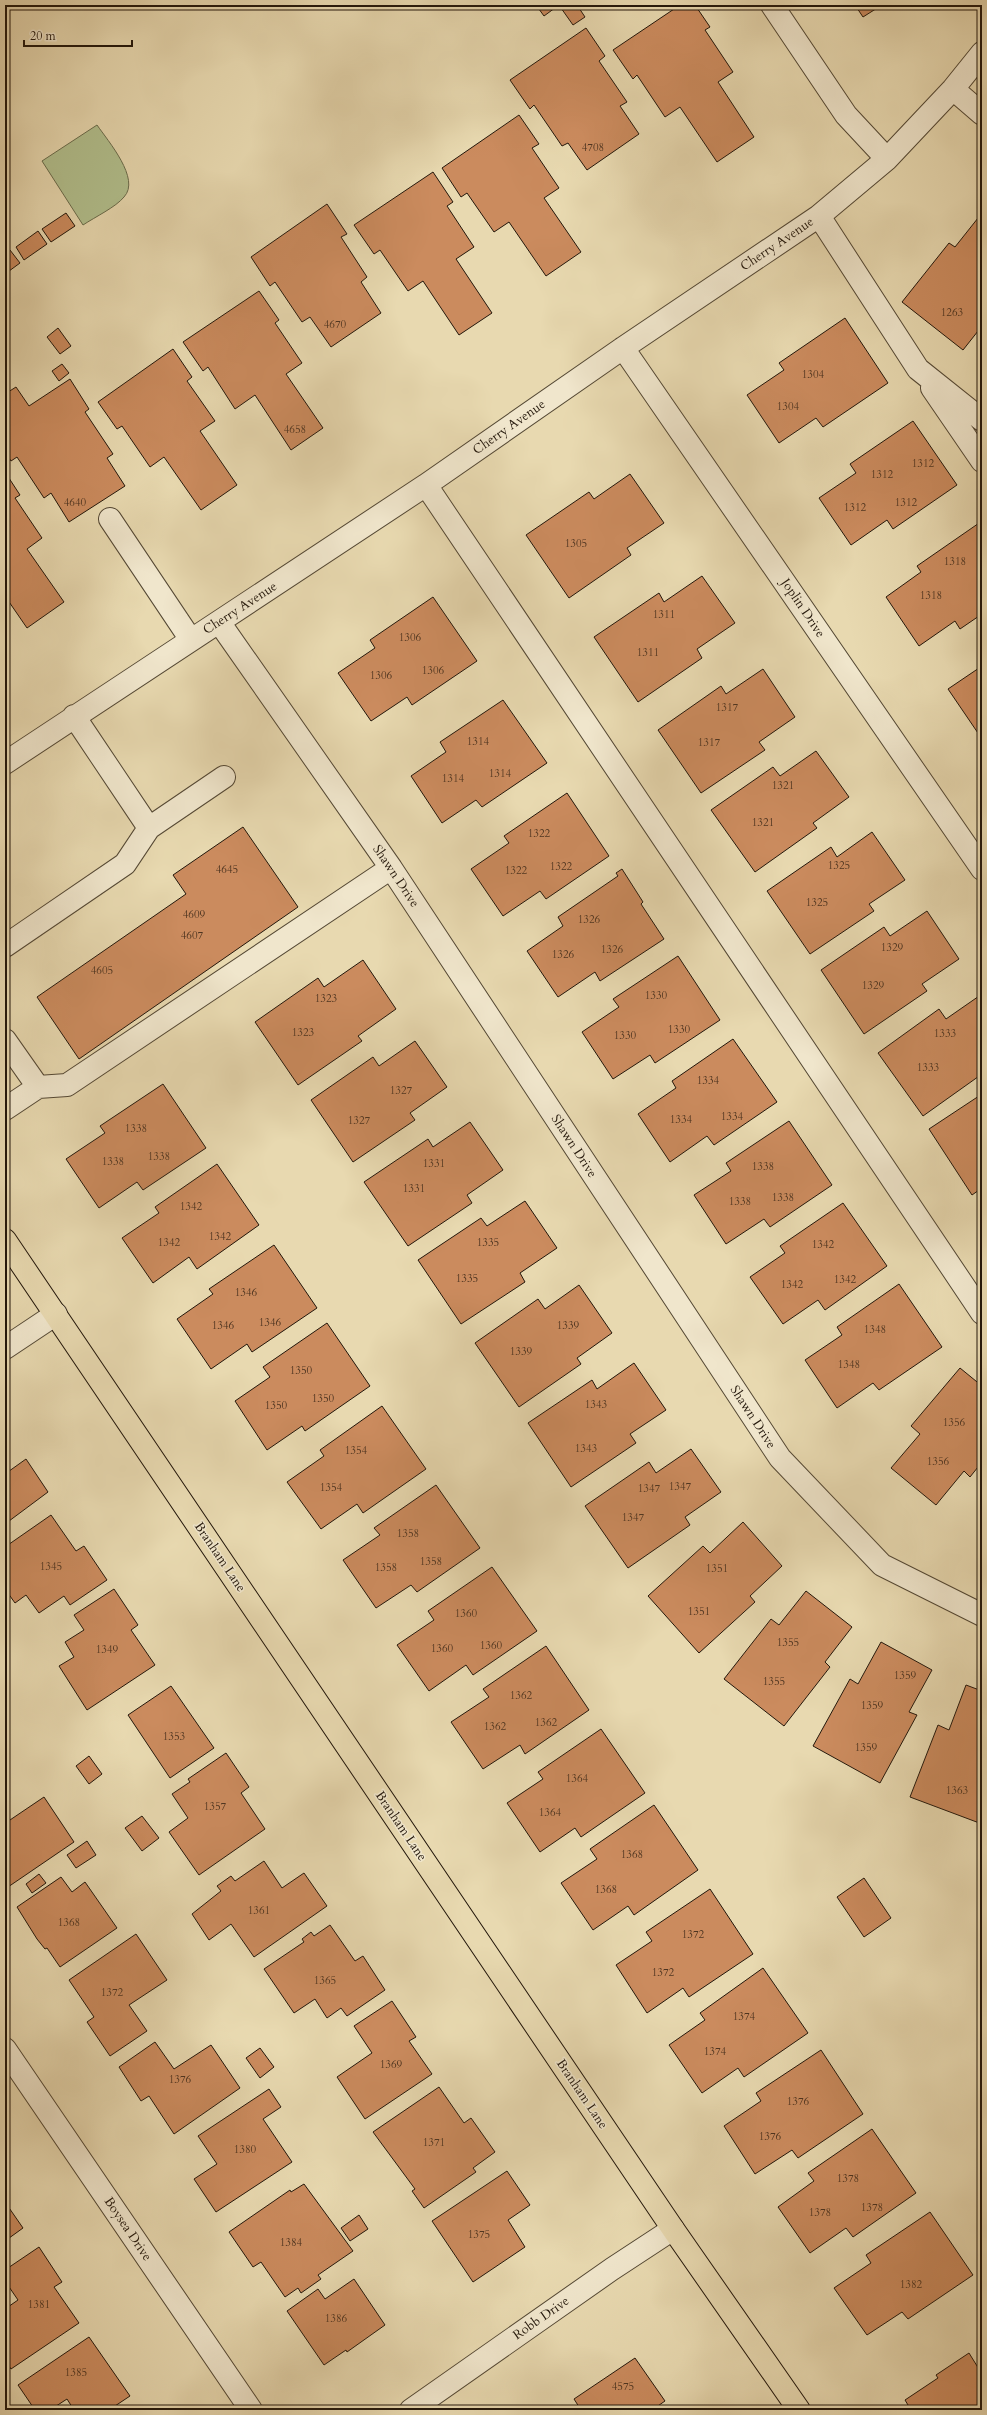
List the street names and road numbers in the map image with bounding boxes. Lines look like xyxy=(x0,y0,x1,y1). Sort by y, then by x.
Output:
street label: Cherry Avenue xyxy=(737,213,817,275)
street label: Cherry Avenue xyxy=(469,395,549,459)
street label: Joplin Drive xyxy=(776,573,829,641)
street label: Cherry Avenue xyxy=(199,577,281,639)
street label: Shawn Drive xyxy=(368,841,424,911)
street label: Shawn Drive xyxy=(547,1111,601,1181)
street label: Shawn Drive xyxy=(726,1382,780,1452)
street label: Branham Lane xyxy=(190,1519,250,1596)
street label: Branham Lane xyxy=(371,1788,431,1865)
street label: Branham Lane xyxy=(552,2056,612,2133)
street label: Boysea Drive xyxy=(100,2193,156,2265)
street label: Robb Drive xyxy=(509,2292,573,2344)

